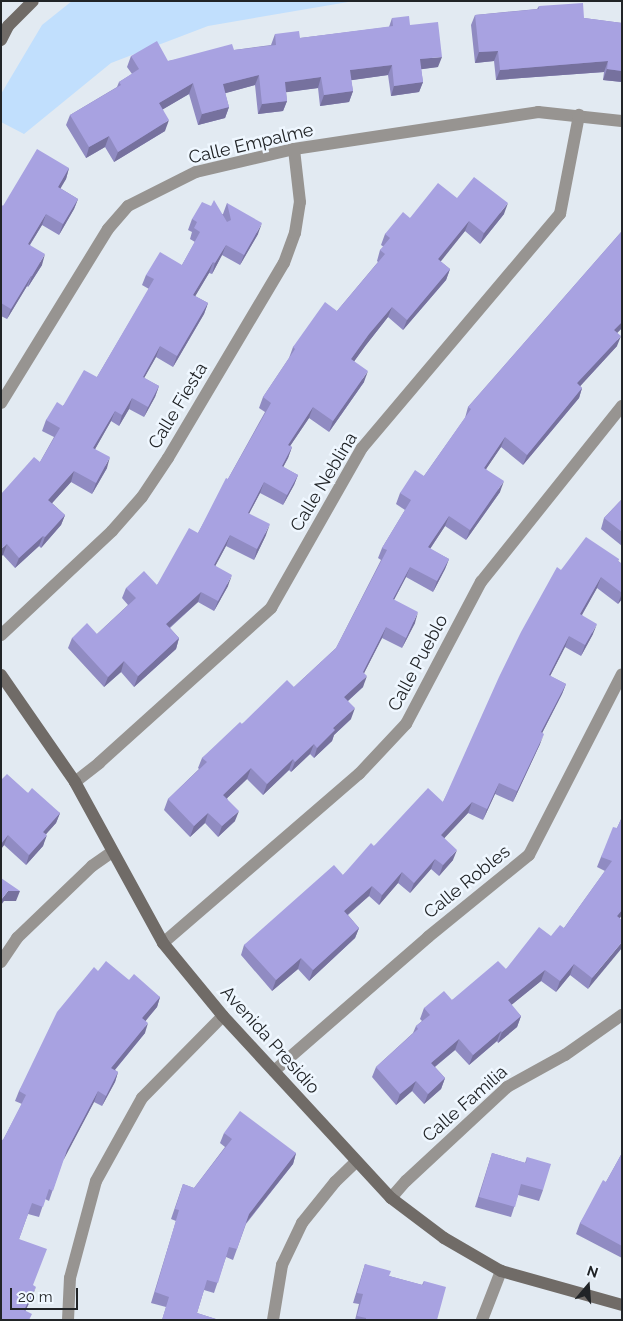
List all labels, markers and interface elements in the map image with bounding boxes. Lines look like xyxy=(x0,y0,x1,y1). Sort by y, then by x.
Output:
street label: Calle Empalme xyxy=(186,119,316,169)
street label: Calle Fiesta xyxy=(144,359,212,453)
street label: Calle Neblina xyxy=(286,429,362,535)
street label: Calle Pueblo xyxy=(384,611,452,715)
street label: Calle Robles xyxy=(420,841,514,923)
street label: Avenida Presidio xyxy=(216,982,324,1098)
street label: Calle Familia xyxy=(418,1061,512,1147)
north arrow xyxy=(563,1261,613,1311)
text: N xyxy=(585,1262,600,1281)
scale bar xyxy=(12,1278,80,1310)
text: 20 m xyxy=(18,1288,53,1306)

